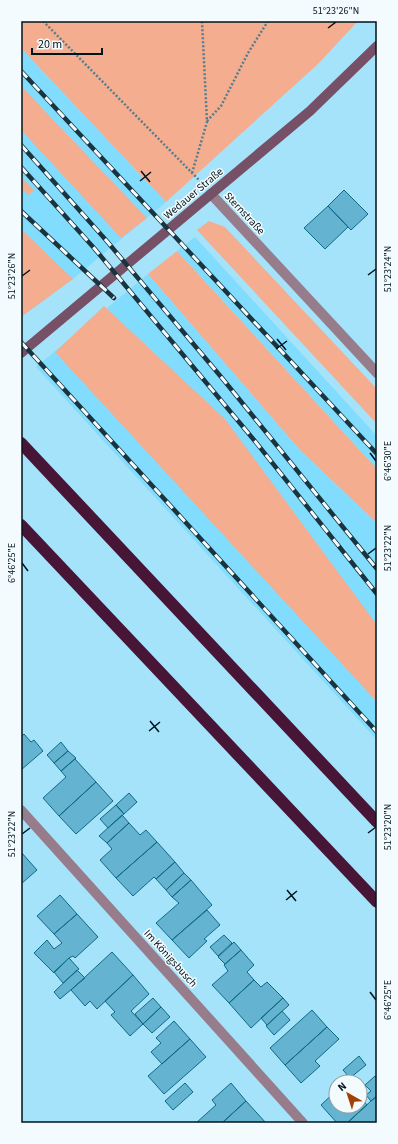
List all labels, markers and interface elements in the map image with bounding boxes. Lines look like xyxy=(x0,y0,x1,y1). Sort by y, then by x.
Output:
text: 51°23'26"N xyxy=(313,4,359,18)
scale bar xyxy=(32,30,102,56)
text: 20 m xyxy=(38,36,62,53)
street label: Wedauer Straße xyxy=(160,164,227,223)
street label: Sternstraße xyxy=(221,189,269,238)
text: 51°23'24"N xyxy=(381,246,395,292)
text: 51°23'26"N xyxy=(5,253,19,299)
text: 6°46'30"E xyxy=(381,441,395,481)
text: 51°23'22"N xyxy=(381,525,395,571)
text: 6°46'25"E xyxy=(5,543,19,583)
text: 51°23'20"N xyxy=(381,804,395,850)
text: 51°23'22"N xyxy=(5,811,19,857)
street label: Im Königsbusch xyxy=(141,926,201,990)
text: 6°46'25"E xyxy=(381,980,395,1020)
north arrow xyxy=(328,1074,368,1114)
text: N xyxy=(334,1078,350,1095)

